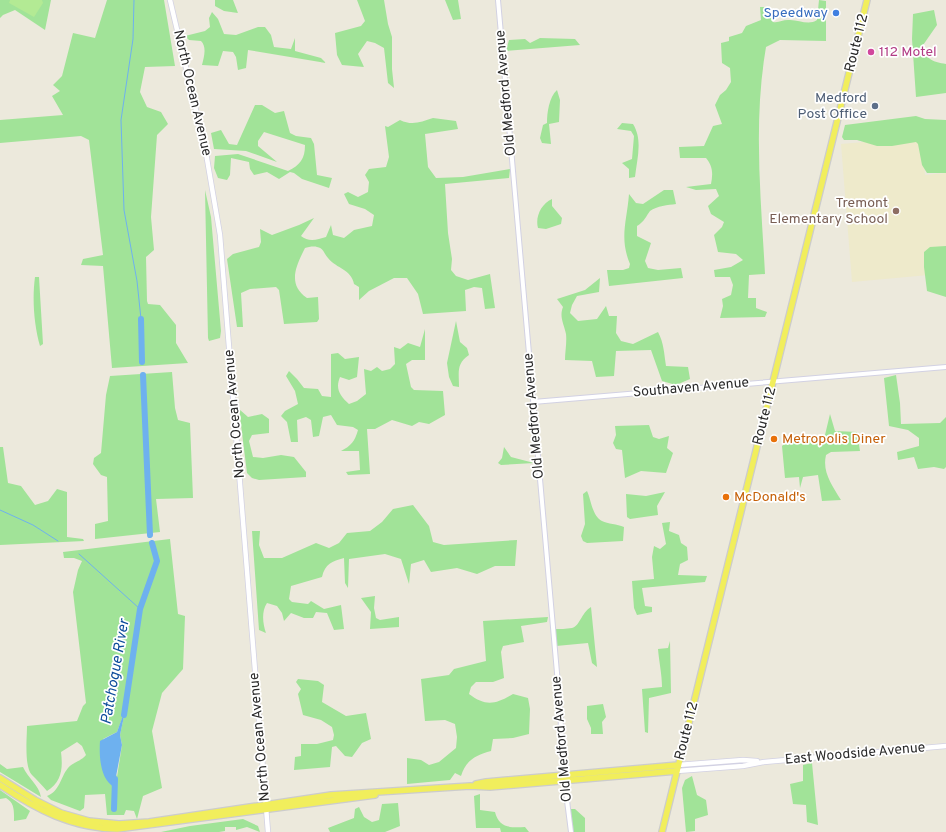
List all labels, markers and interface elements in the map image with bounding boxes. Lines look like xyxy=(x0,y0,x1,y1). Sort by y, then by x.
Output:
place label: Speedway xyxy=(763,5,828,22)
marker: Speedway xyxy=(831,8,841,18)
street label: Route 112 xyxy=(842,12,872,74)
street label: North Ocean Avenue xyxy=(169,28,215,158)
street label: Old Medford Avenue xyxy=(492,29,520,157)
place label: 112 Motel xyxy=(879,44,937,61)
marker: 112 Motel xyxy=(866,47,876,57)
place label: Medford Post Office xyxy=(798,90,867,123)
marker: Medford Post Office xyxy=(870,101,880,111)
place label: Tremont Elementary School xyxy=(769,195,888,228)
marker: Tremont Elementary School xyxy=(891,206,901,216)
street label: North Ocean Avenue xyxy=(221,349,249,479)
street label: Old Medford Avenue xyxy=(520,352,548,480)
street label: Southaven Avenue xyxy=(632,374,750,402)
street label: Route 112 xyxy=(750,385,780,447)
place label: Metropolis Diner xyxy=(782,431,886,448)
marker: Metropolis Diner xyxy=(769,434,779,444)
place label: McDonald's xyxy=(734,489,806,506)
marker: McDonald's xyxy=(721,492,731,502)
water label: Patchogue River xyxy=(97,617,135,726)
street label: North Ocean Avenue xyxy=(246,672,274,802)
street label: Old Medford Avenue xyxy=(548,675,576,803)
street label: Route 112 xyxy=(672,700,702,762)
street label: East Woodside Avenue xyxy=(784,739,926,769)

